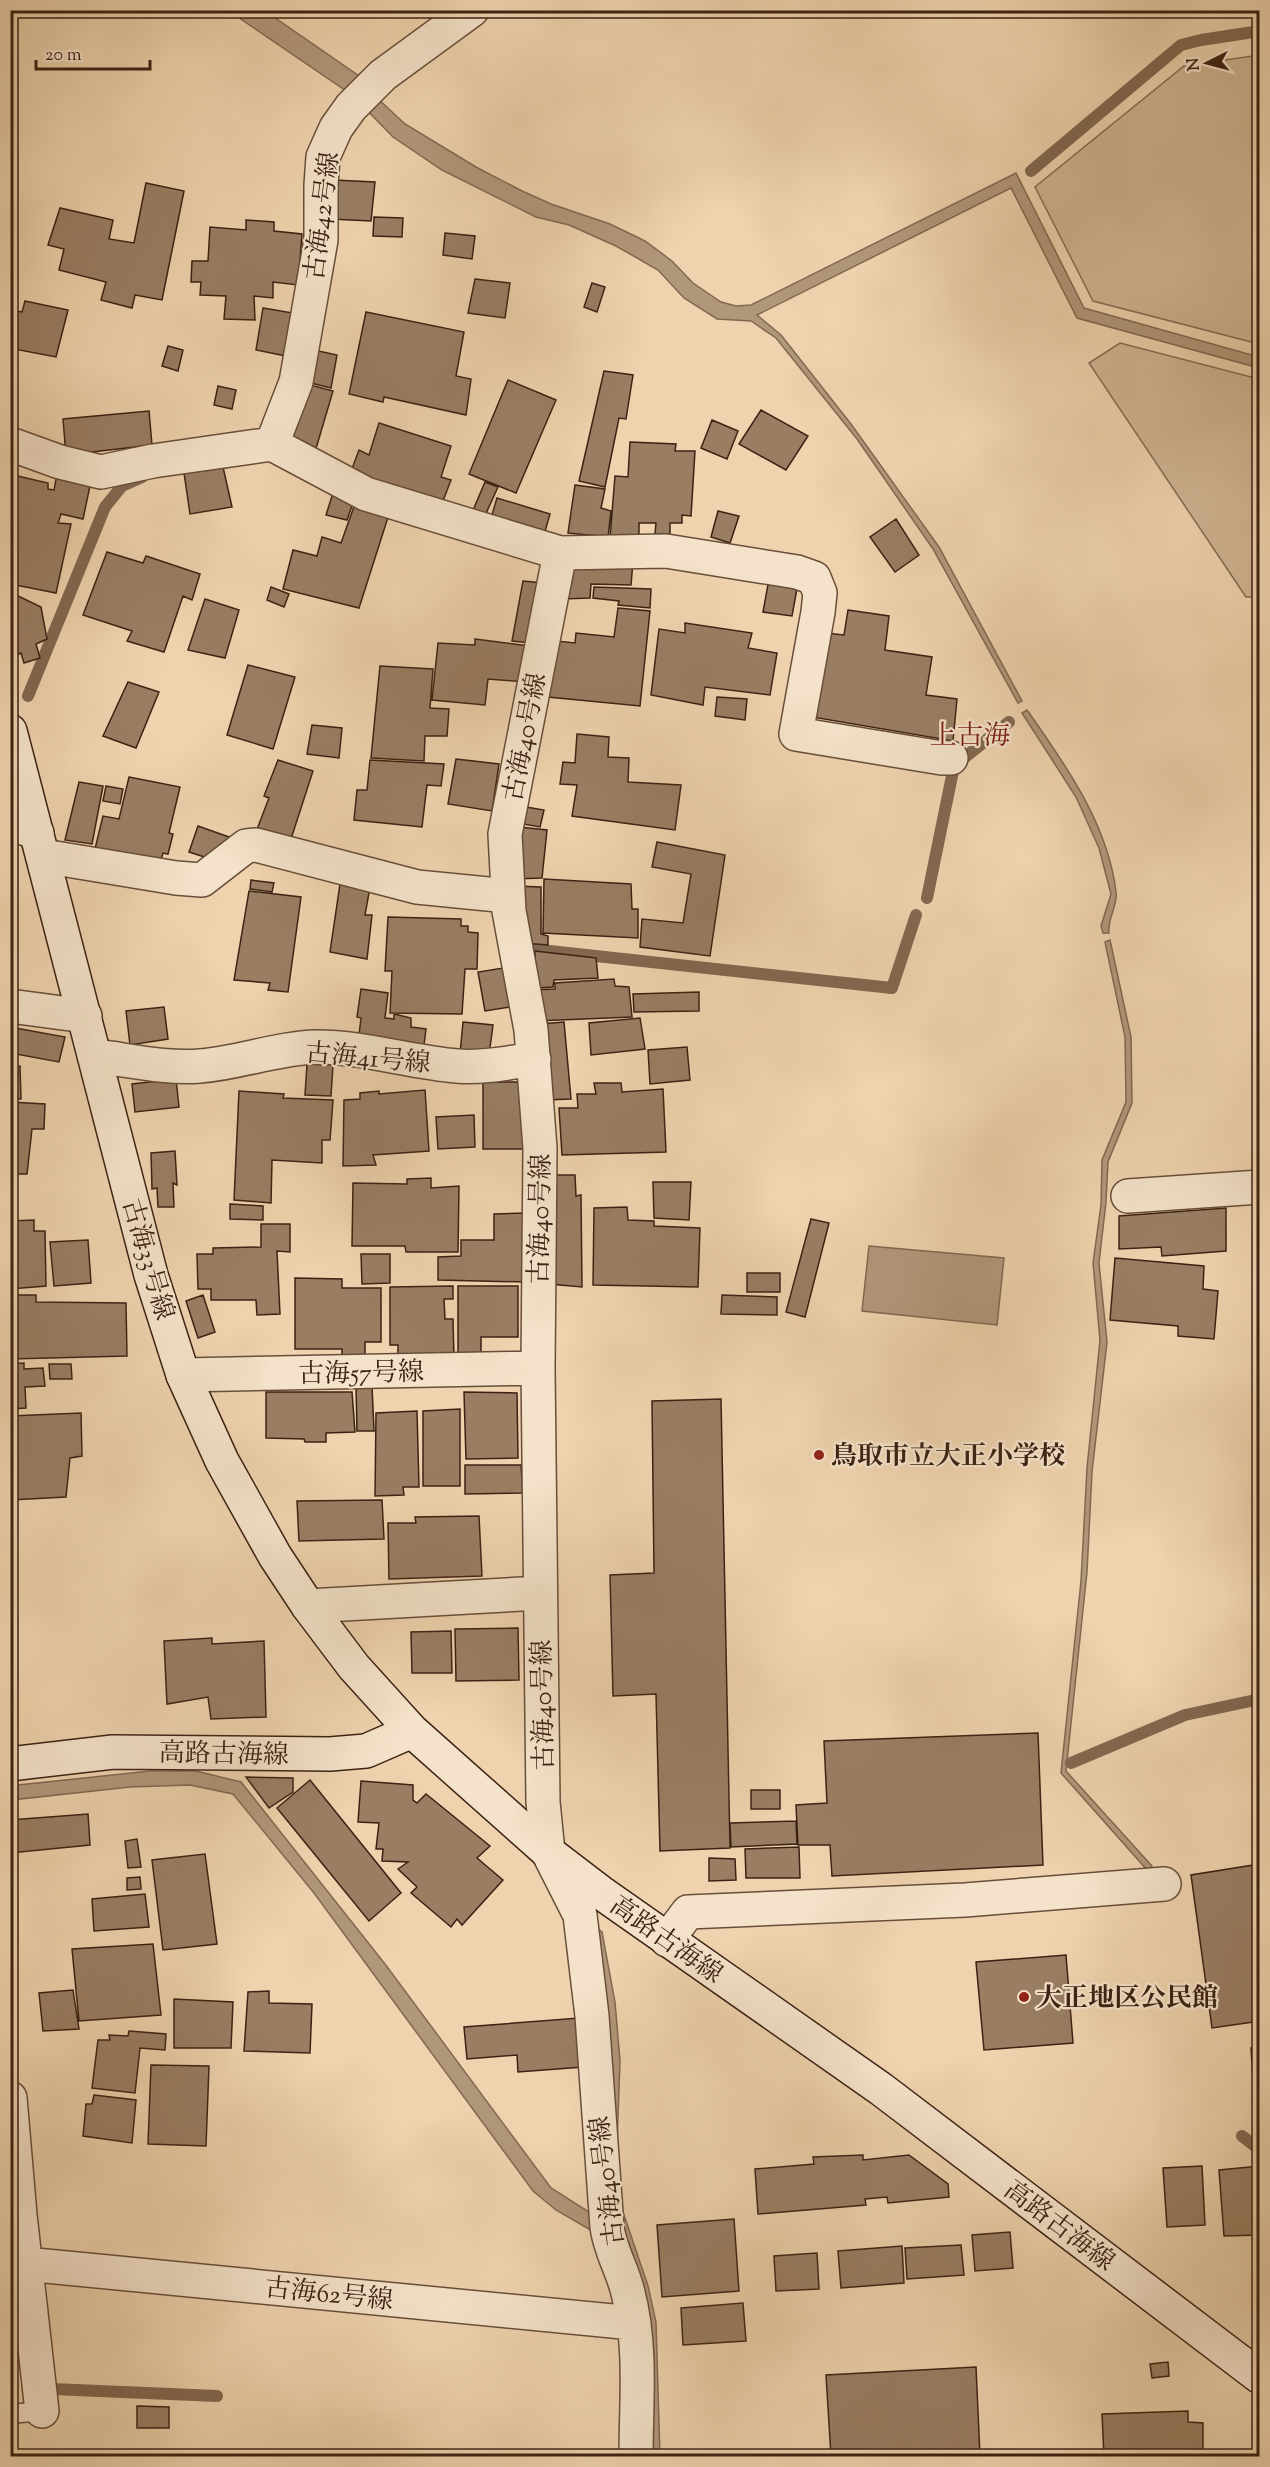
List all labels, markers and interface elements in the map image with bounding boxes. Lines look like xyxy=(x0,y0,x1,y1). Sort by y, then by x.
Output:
scale bar xyxy=(36,33,150,71)
north arrow xyxy=(1177,33,1237,93)
text: 20 m xyxy=(45,43,82,69)
text: N xyxy=(1182,57,1207,72)
street label: 古海42号線 xyxy=(297,150,350,283)
street label: 古海40号線 xyxy=(496,670,557,805)
district label: 上古海 xyxy=(930,718,1011,757)
street label: 古海41号線 xyxy=(303,1036,432,1083)
street label: 古海40号線 xyxy=(522,1153,561,1285)
street label: 古海33号線 xyxy=(112,1195,182,1325)
street label: 古海57号線 xyxy=(298,1355,424,1394)
place label: 鳥取市立大正小学校 xyxy=(831,1439,1065,1476)
marker: 鳥取市立大正小学校 xyxy=(812,1448,826,1462)
street label: 古海40号線 xyxy=(525,1639,564,1771)
street label: 高路古海線 xyxy=(159,1736,289,1775)
street label: 高路古海線 xyxy=(602,1889,729,1993)
place label: 大正地区公民館 xyxy=(1036,1981,1218,2018)
marker: 大正地区公民館 xyxy=(1017,1990,1031,2004)
street label: 古海40号線 xyxy=(582,2114,635,2248)
street label: 高路古海線 xyxy=(995,2173,1122,2281)
street label: 古海62号線 xyxy=(263,2270,395,2321)

